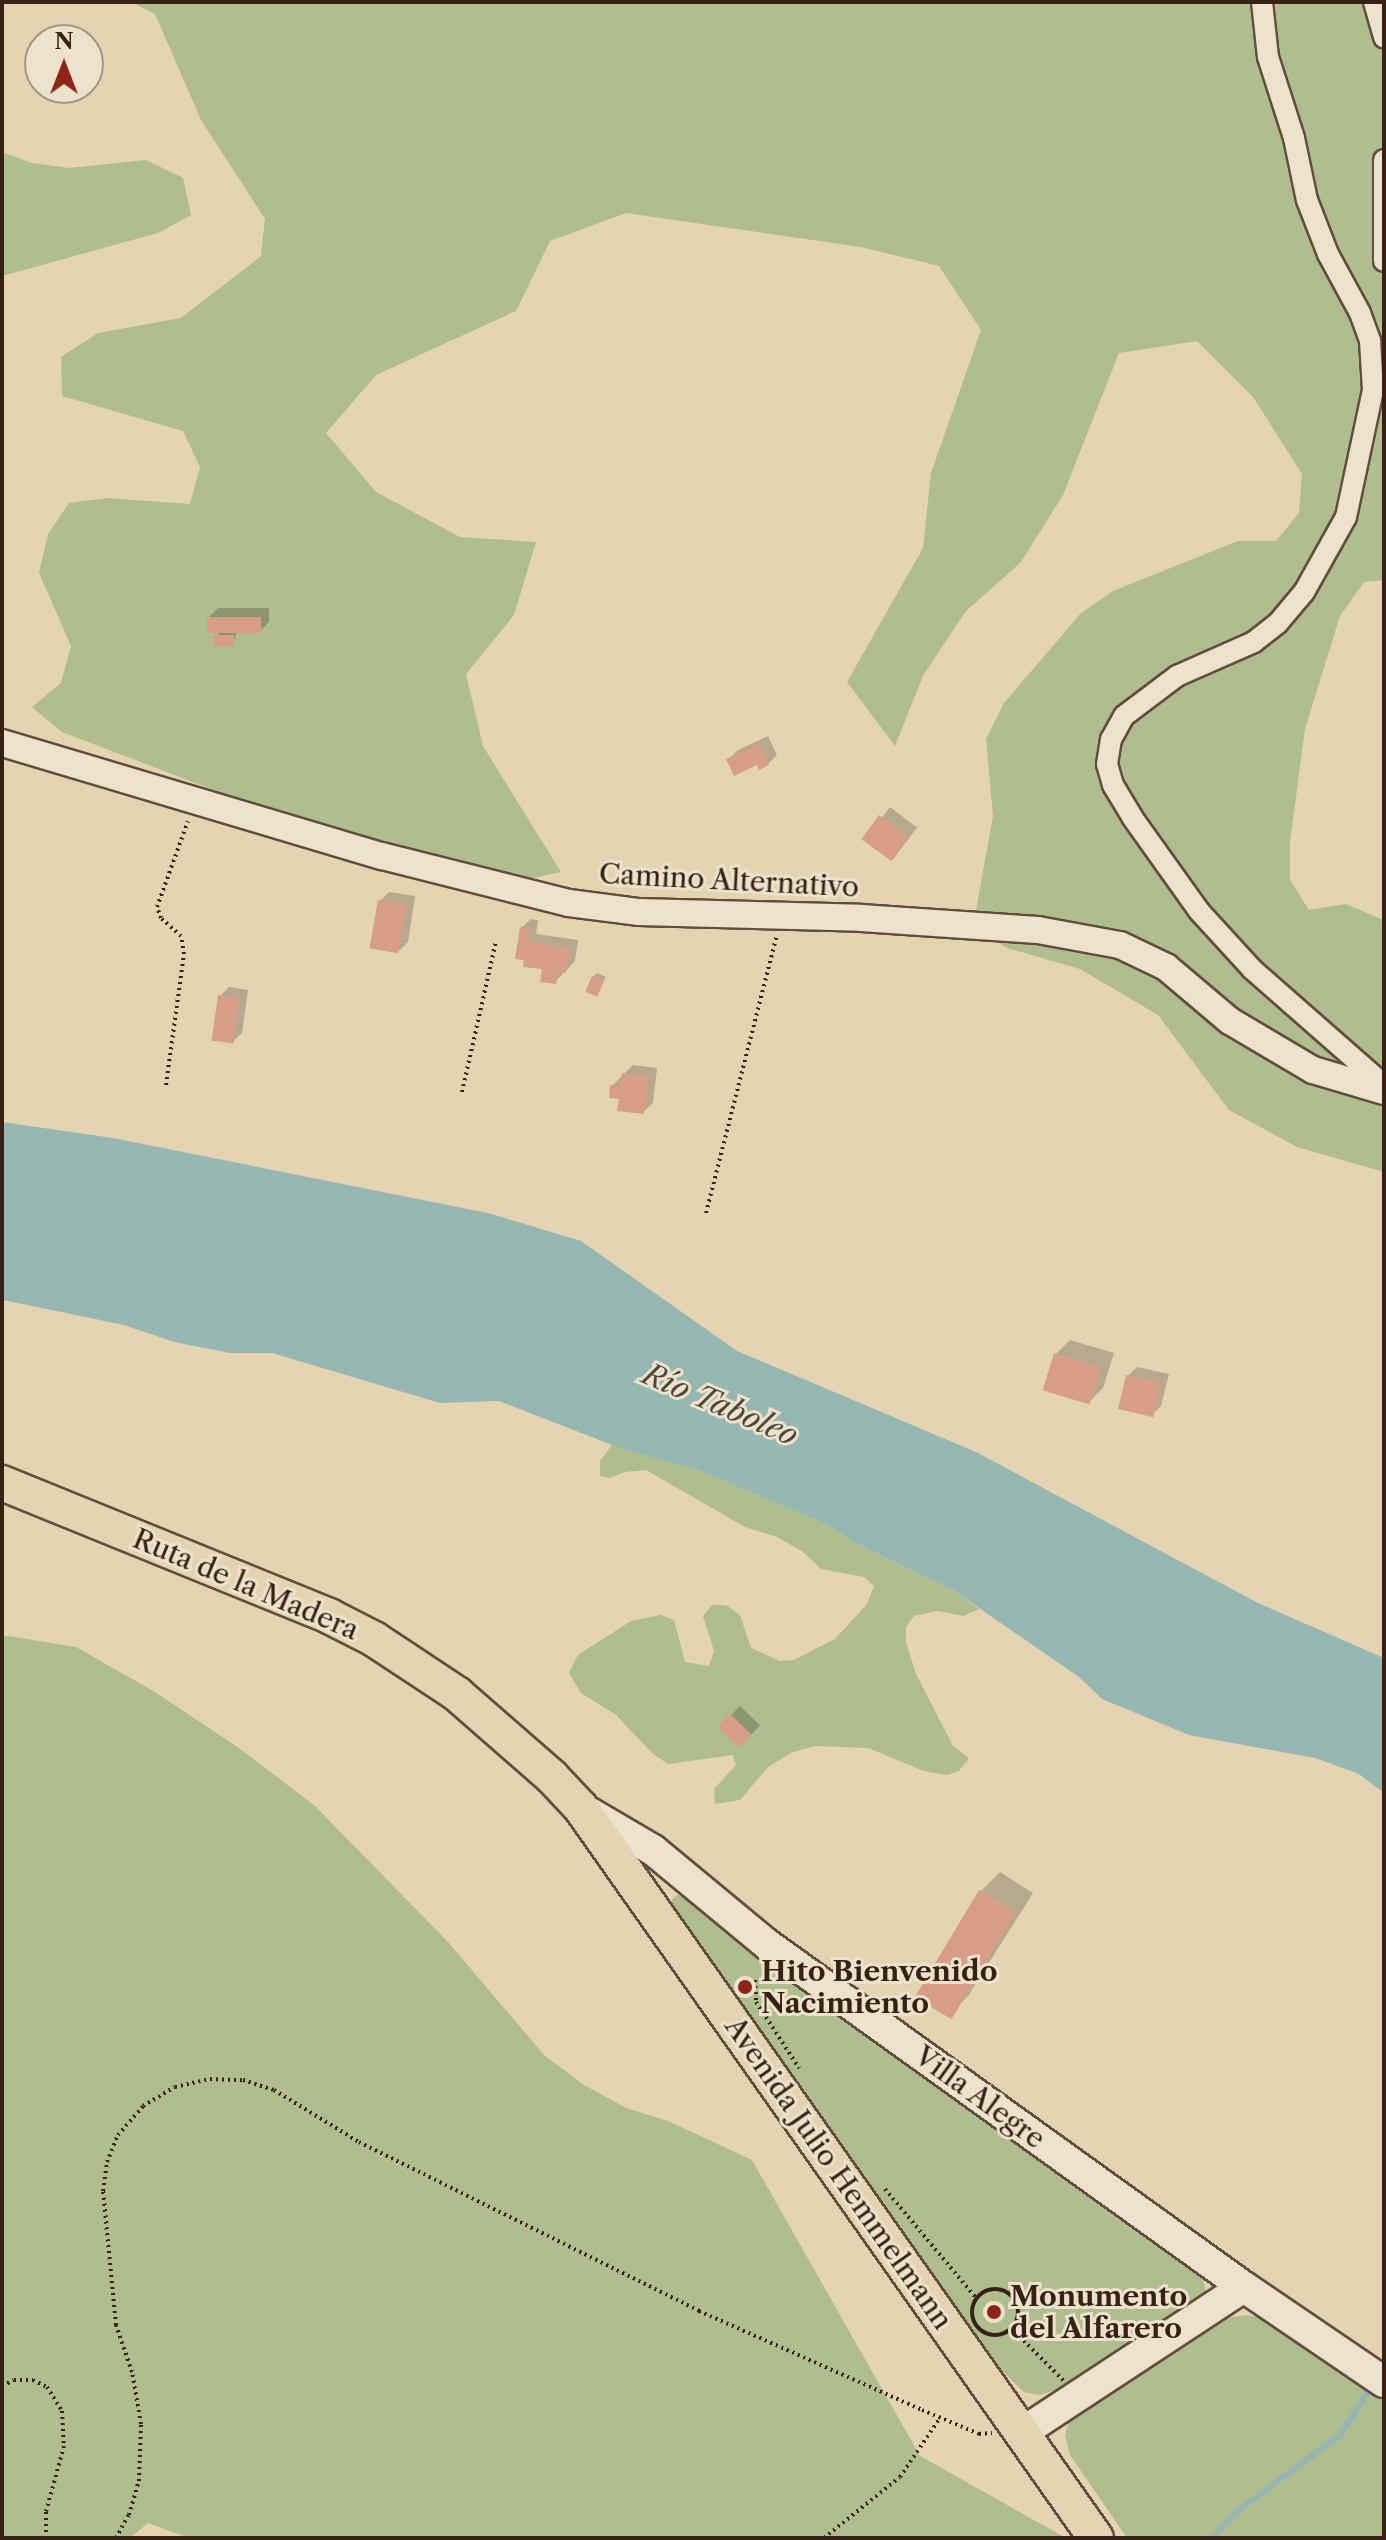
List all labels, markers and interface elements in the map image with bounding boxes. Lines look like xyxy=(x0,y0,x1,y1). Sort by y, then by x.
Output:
north arrow xyxy=(24,24,104,104)
text: N xyxy=(54,28,74,55)
street label: Camino Alternativo xyxy=(598,856,860,904)
water label: Río Taboleo xyxy=(637,1356,803,1454)
street label: Ruta de la Madera xyxy=(128,1521,364,1647)
place label: Hito Bienvenido Nacimiento xyxy=(761,1954,997,2020)
marker: Hito Bienvenido Nacimiento xyxy=(736,1978,754,1996)
street label: Avenida Julio Hemmelmann xyxy=(718,2010,960,2336)
street label: Villa Alegre xyxy=(908,2038,1052,2156)
place label: Monumento del Alfarero xyxy=(1010,2279,1187,2345)
marker: Monumento del Alfarero xyxy=(985,2303,1003,2321)

